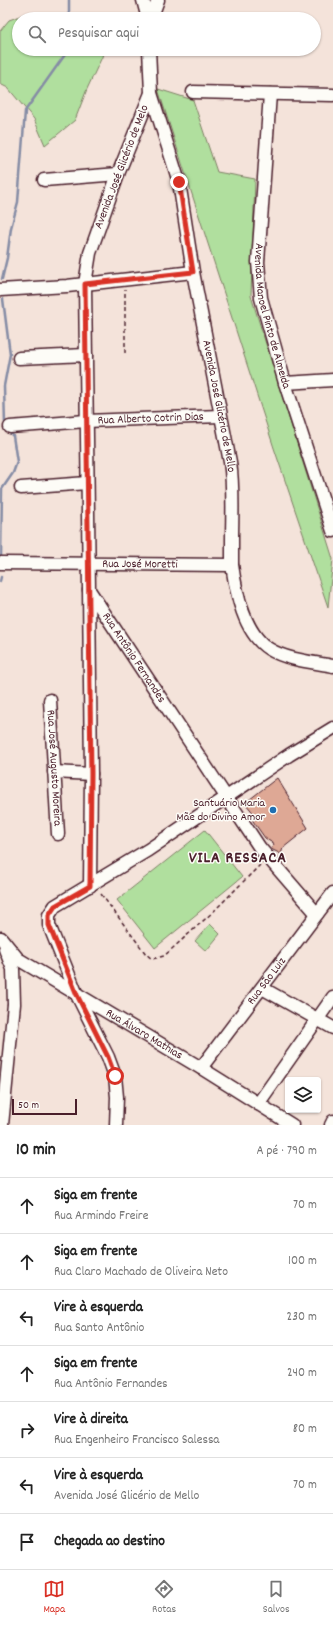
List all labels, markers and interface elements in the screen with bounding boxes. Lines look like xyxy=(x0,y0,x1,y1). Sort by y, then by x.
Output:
search box xyxy=(12,12,321,56)
icon: search xyxy=(26,23,48,45)
text: Pesquisar aqui xyxy=(58,23,139,45)
street label: Avenida José Glicério de Melo xyxy=(91,103,153,231)
route end xyxy=(170,173,188,191)
street label: Avenida Manoel Pinto de Almeida xyxy=(249,243,295,391)
street label: Avenida José Glicério de Mello xyxy=(198,339,240,473)
street label: Rua Alberto Cotrin Dias xyxy=(97,408,204,429)
street label: Rua José Moretti xyxy=(102,555,178,573)
street label: Rua Antônio Fernandes xyxy=(98,609,170,706)
street label: Rua José Augusto Moreira xyxy=(42,709,66,827)
place label: Santuário Maria Mãe do Divino Amor xyxy=(176,795,266,826)
marker: Santuário Maria Mãe do Divino Amor xyxy=(268,805,278,815)
district label: VILA RESSACA xyxy=(189,847,287,870)
street label: Rua São Luiz xyxy=(243,953,290,1008)
street label: Rua Álvaro Mathias xyxy=(102,1005,186,1064)
route start xyxy=(106,1067,124,1085)
map controls xyxy=(285,1077,321,1113)
button: layers xyxy=(285,1077,321,1113)
scale bar xyxy=(12,1097,77,1116)
text: 50 m xyxy=(18,1098,39,1114)
text: 10 min xyxy=(16,1139,56,1163)
text: A pé · 790 m xyxy=(256,1142,317,1161)
text: Siga em frente xyxy=(54,1185,137,1207)
icon: ahead xyxy=(16,1195,38,1217)
text: 70 m xyxy=(293,1196,317,1215)
text: Rua Armindo Freire xyxy=(54,1207,148,1226)
text: Siga em frente xyxy=(54,1241,137,1263)
icon: ahead xyxy=(16,1251,38,1273)
text: 100 m xyxy=(288,1252,317,1271)
text: Rua Claro Machado de Oliveira Neto xyxy=(54,1263,228,1282)
text: Vire à esquerda xyxy=(54,1297,143,1319)
icon: left xyxy=(16,1307,38,1329)
text: 230 m xyxy=(287,1308,317,1327)
text: Rua Santo Antônio xyxy=(54,1319,144,1338)
text: Siga em frente xyxy=(54,1353,137,1375)
icon: ahead xyxy=(16,1363,38,1385)
text: 240 m xyxy=(287,1364,317,1383)
text: Rua Antônio Fernandes xyxy=(54,1375,168,1394)
text: Vire à direita xyxy=(54,1409,128,1431)
icon: right xyxy=(16,1419,38,1441)
text: 80 m xyxy=(293,1420,317,1439)
text: Rua Engenheiro Francisco Salessa xyxy=(54,1431,219,1450)
text: Vire à esquerda xyxy=(54,1465,143,1487)
icon: left xyxy=(16,1475,38,1497)
text: 70 m xyxy=(293,1476,317,1495)
text: Avenida José Glicério de Mello xyxy=(54,1487,199,1506)
icon: arrive xyxy=(16,1531,38,1553)
text: Chegada ao destino xyxy=(54,1531,165,1553)
tab: Mapa xyxy=(43,1578,65,1618)
tab: Rotas xyxy=(152,1578,176,1618)
tab: Salvos xyxy=(263,1578,290,1618)

